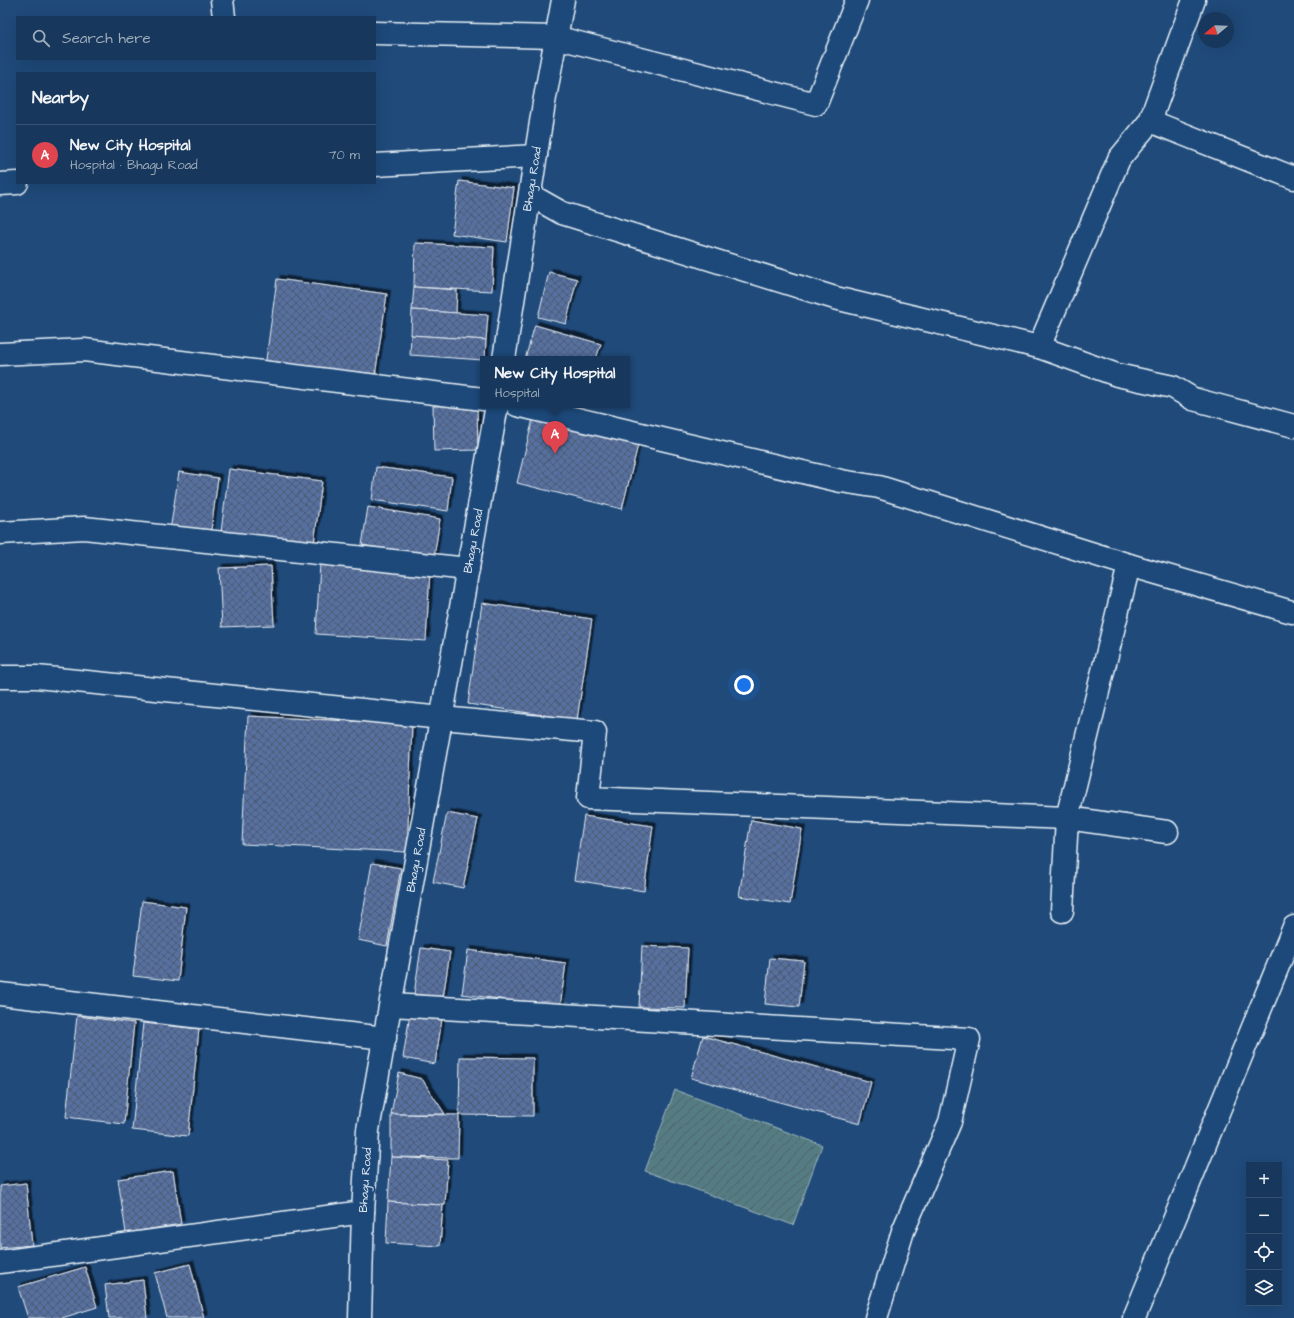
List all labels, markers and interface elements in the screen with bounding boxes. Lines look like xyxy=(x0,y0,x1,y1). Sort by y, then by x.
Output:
north arrow xyxy=(1198,12,1234,48)
search box xyxy=(16,16,376,60)
icon: search xyxy=(30,27,52,49)
text: Search here xyxy=(62,28,151,49)
text: Nearby xyxy=(32,86,89,110)
text: New City Hospital xyxy=(70,135,191,156)
text: A xyxy=(41,146,49,164)
text: 70 m xyxy=(328,146,360,164)
street label: Bhagu Road xyxy=(519,146,547,213)
text: Hospital · Bhagu Road xyxy=(70,156,198,174)
popup xyxy=(480,356,630,408)
text: New City Hospital xyxy=(495,363,615,384)
text: Hospital xyxy=(495,384,540,402)
pin: A xyxy=(542,421,568,454)
street label: Bhagu Road xyxy=(459,507,489,575)
your location xyxy=(734,675,754,695)
street label: Bhagu Road xyxy=(402,826,432,894)
street label: Bhagu Road xyxy=(355,1147,377,1213)
map controls xyxy=(1246,1162,1282,1306)
button: + xyxy=(1246,1162,1282,1198)
button: − xyxy=(1246,1198,1282,1234)
button: locate xyxy=(1246,1234,1282,1270)
button: layers xyxy=(1246,1270,1282,1306)

